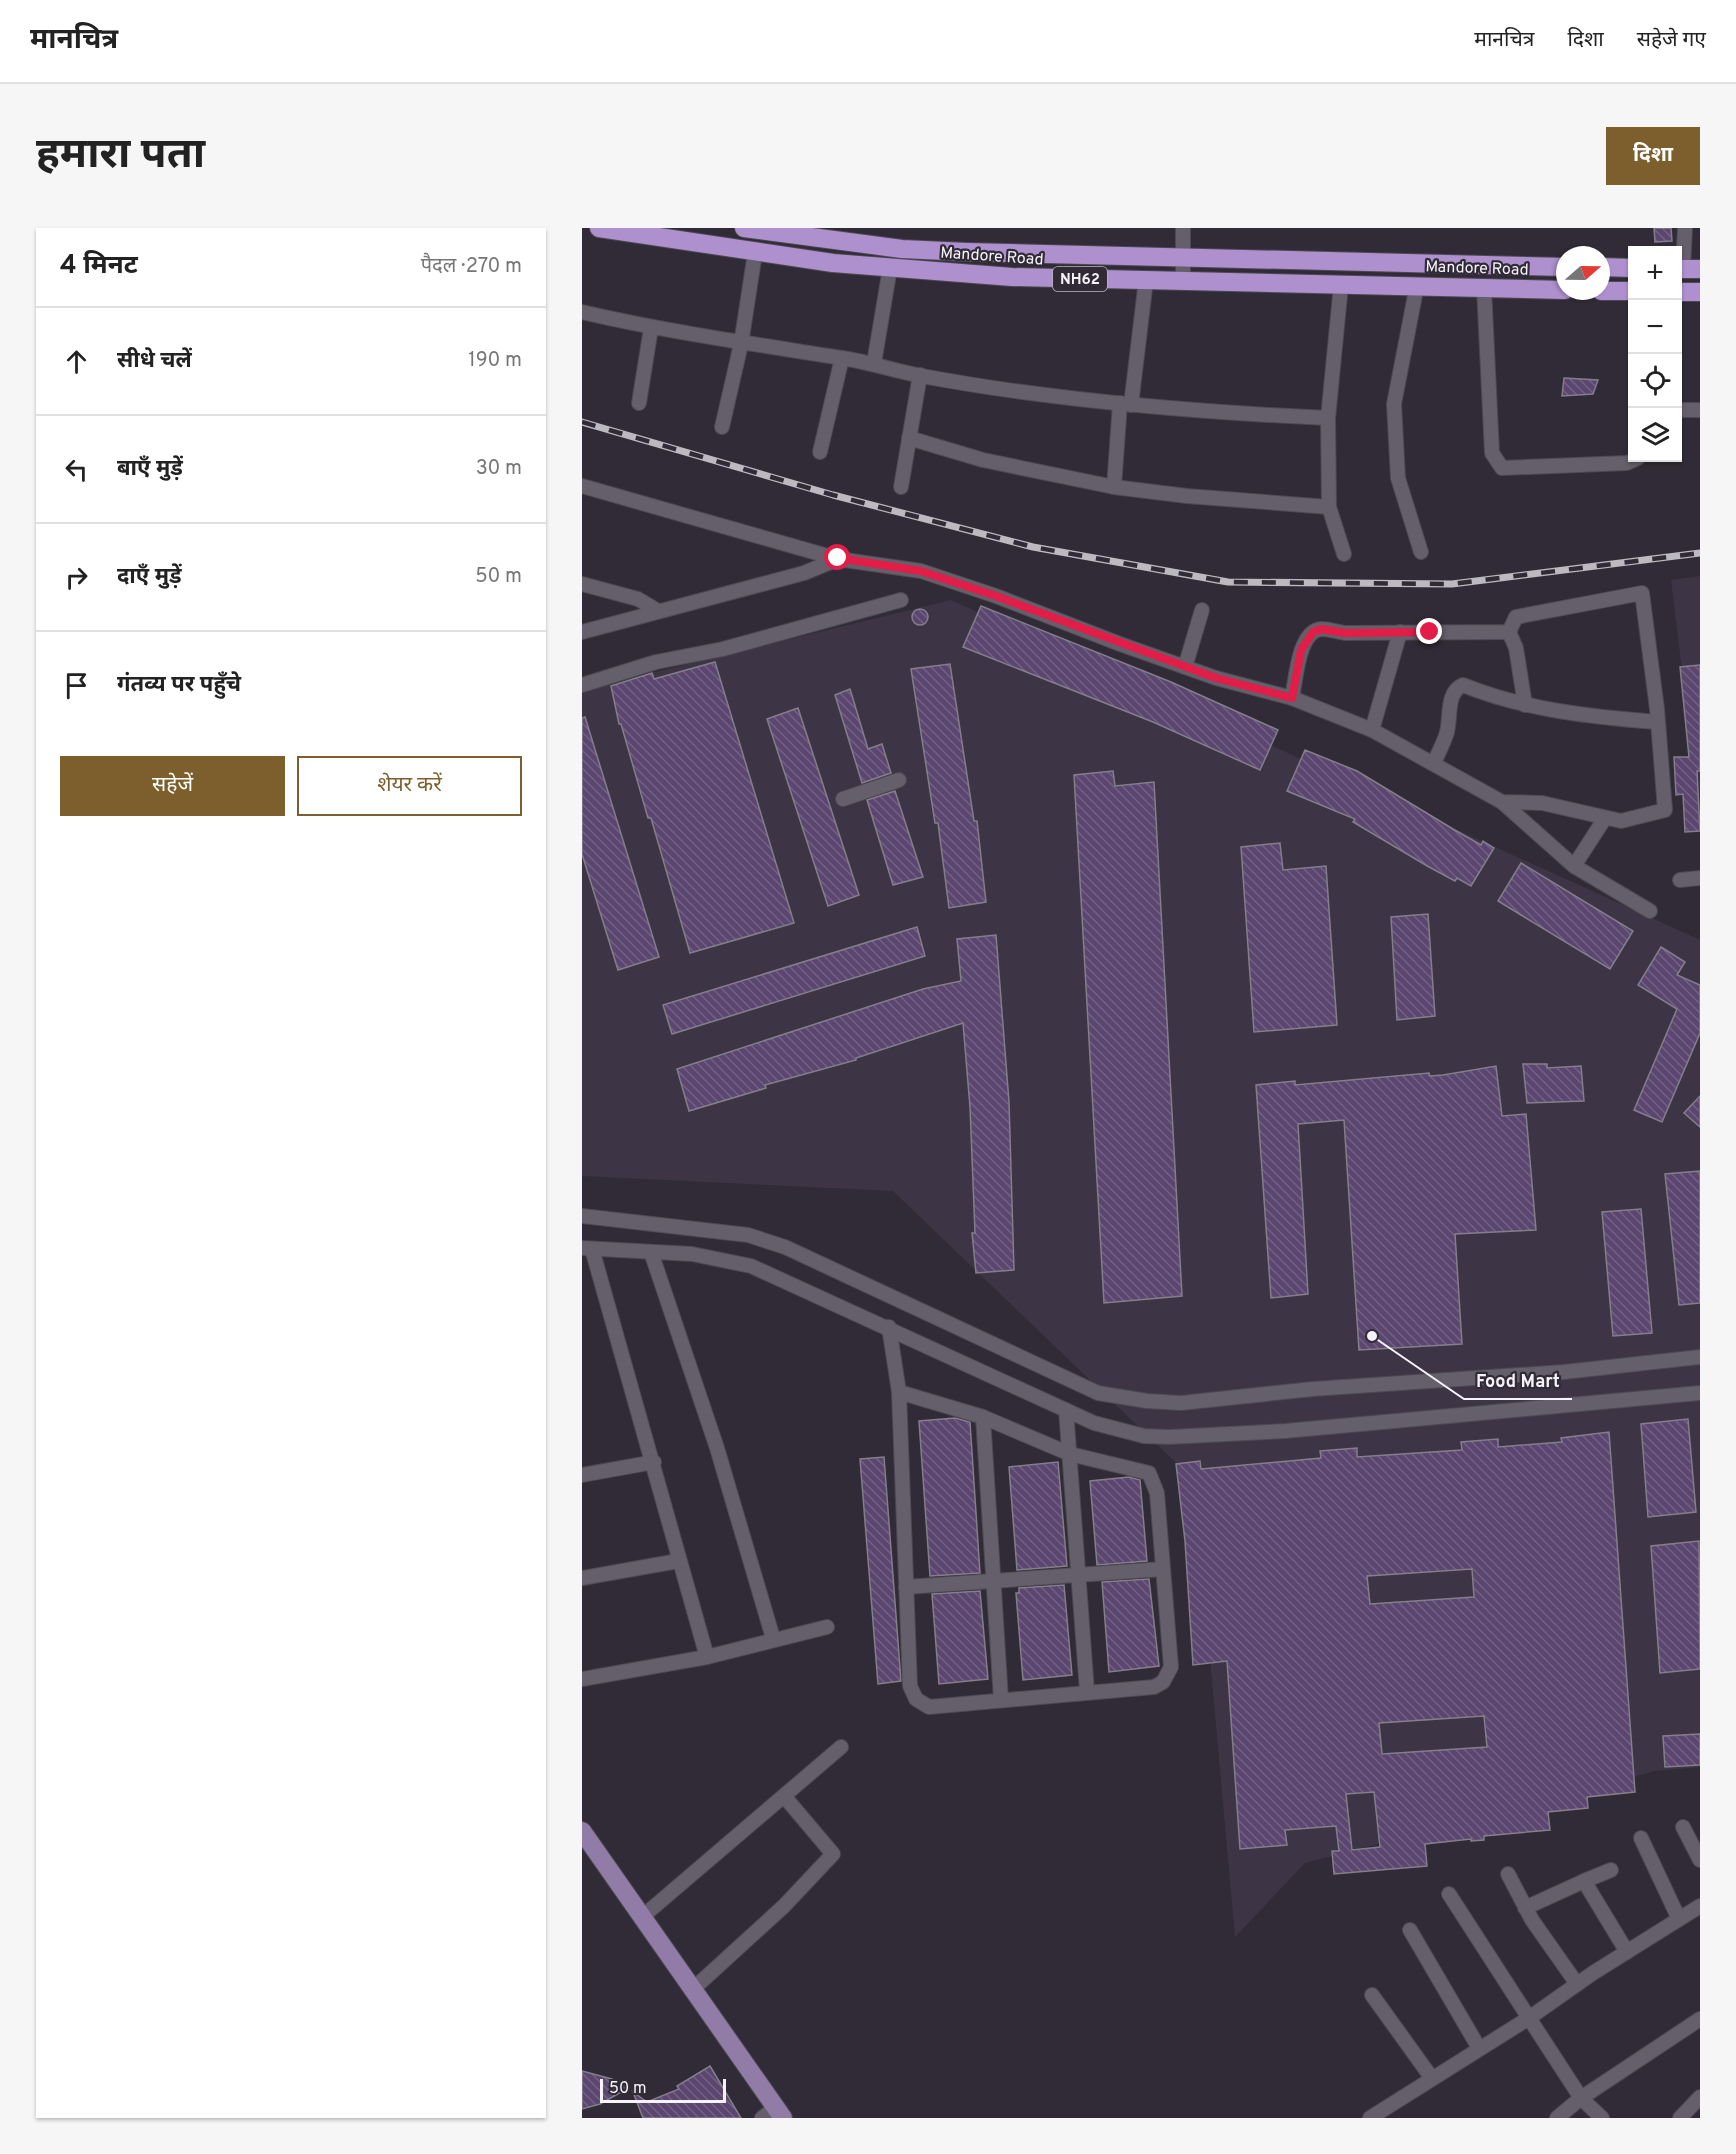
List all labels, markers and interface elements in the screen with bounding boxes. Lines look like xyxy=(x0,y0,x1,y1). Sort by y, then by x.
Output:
text: मानचित्र xyxy=(30,23,118,59)
text: मानचित्र xyxy=(1474,27,1534,54)
text: दिशा xyxy=(1567,27,1604,54)
text: सहेजे गए xyxy=(1637,27,1706,54)
button: दिशा xyxy=(1606,127,1700,185)
text: हमारा पता xyxy=(36,130,205,183)
street label: Mandore Road xyxy=(940,243,1044,271)
north arrow xyxy=(1556,246,1610,300)
map controls xyxy=(1628,246,1682,462)
button: + xyxy=(1628,246,1682,300)
text: 4 मिनट xyxy=(60,250,138,283)
text: पैदल · 270 m xyxy=(421,254,522,280)
street label: Mandore Road xyxy=(1425,257,1529,281)
road number: NH62 xyxy=(1053,267,1107,291)
button: − xyxy=(1628,300,1682,354)
icon: ahead xyxy=(60,345,93,378)
text: सीधे चलें xyxy=(117,348,192,375)
text: 190 m xyxy=(468,348,522,374)
button: locate xyxy=(1628,354,1682,408)
button: layers xyxy=(1628,408,1682,462)
icon: left xyxy=(60,453,93,486)
text: बाएँ मुड़ें xyxy=(117,456,183,483)
text: 30 m xyxy=(476,456,522,482)
route start xyxy=(824,544,850,570)
icon: right xyxy=(60,561,93,594)
text: दाएँ मुड़ें xyxy=(117,564,182,591)
text: 50 m xyxy=(475,564,522,590)
route end xyxy=(1416,618,1442,644)
icon: arrive xyxy=(60,669,93,702)
text: गंतव्य पर पहुँचे xyxy=(117,672,241,699)
button: सहेजें xyxy=(60,756,285,816)
button: शेयर करें xyxy=(297,756,522,816)
callout: Food Mart xyxy=(1464,1363,1572,1399)
text: Food Mart xyxy=(1476,1371,1560,1394)
scale bar xyxy=(600,2076,726,2104)
text: 50 m xyxy=(609,2079,647,2099)

